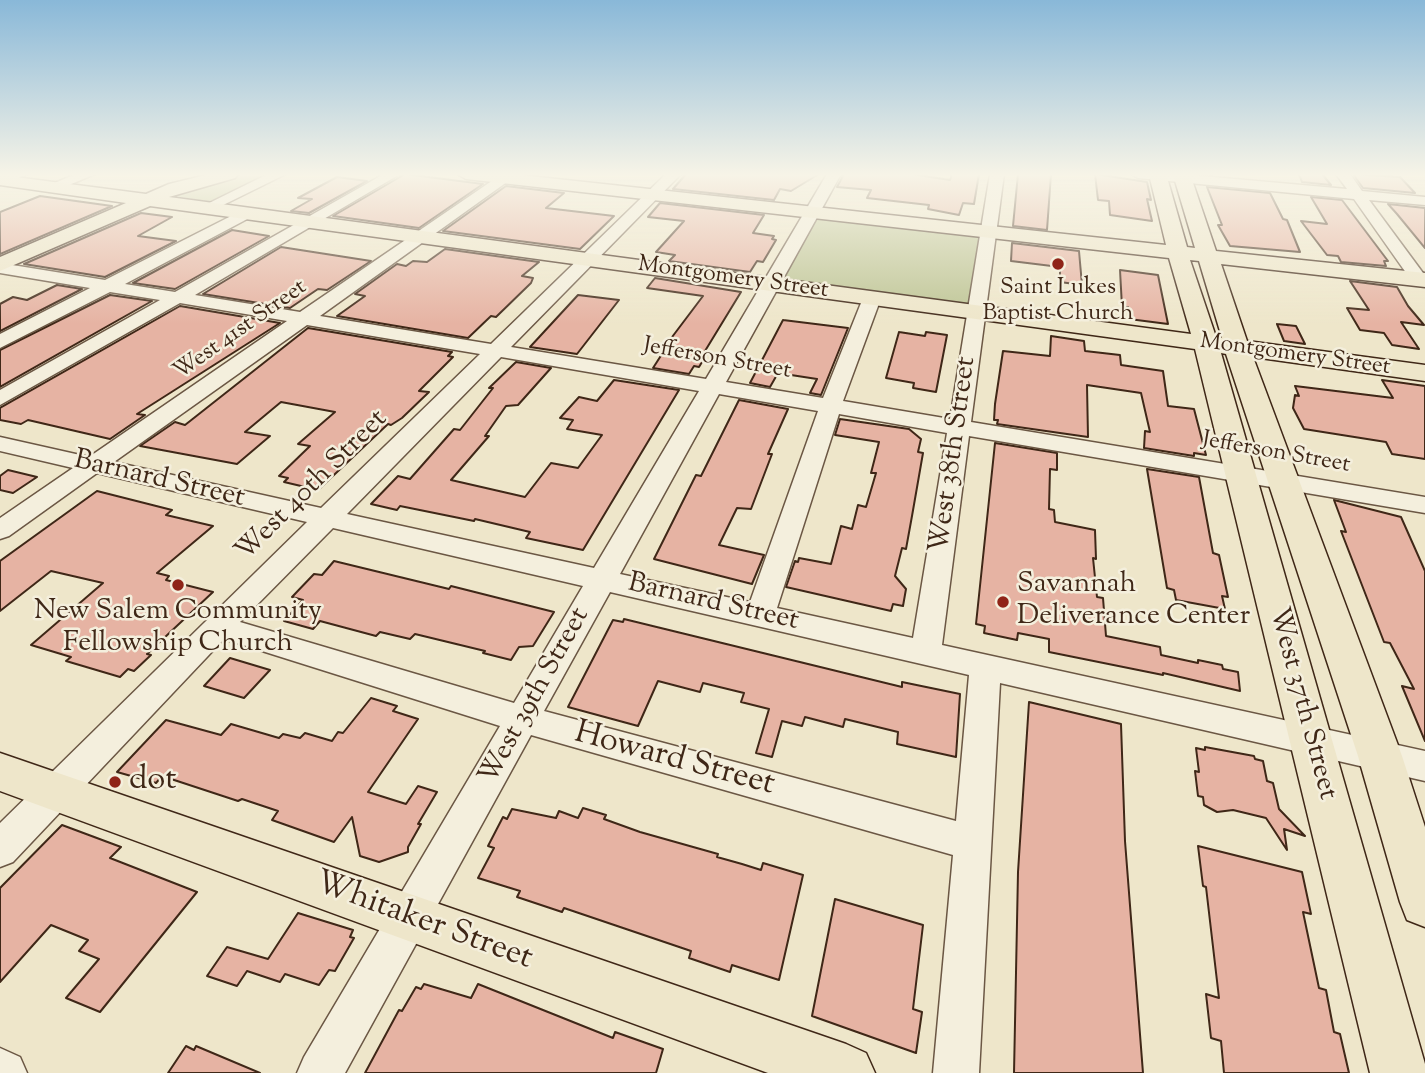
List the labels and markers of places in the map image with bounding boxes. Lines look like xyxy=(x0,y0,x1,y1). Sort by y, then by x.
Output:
marker: Saint Lukes Baptist Church xyxy=(1050,256,1066,272)
place label: Saint Lukes Baptist Church xyxy=(982,275,1134,329)
place label: Savannah Deliverance Center xyxy=(1017,569,1250,635)
marker: New Salem Community Fellowship Church xyxy=(170,577,186,593)
marker: Savannah Deliverance Center xyxy=(995,594,1011,610)
place label: New Salem Community Fellowship Church xyxy=(34,596,322,662)
place label: dot xyxy=(129,762,176,802)
marker: dot xyxy=(107,774,123,790)

